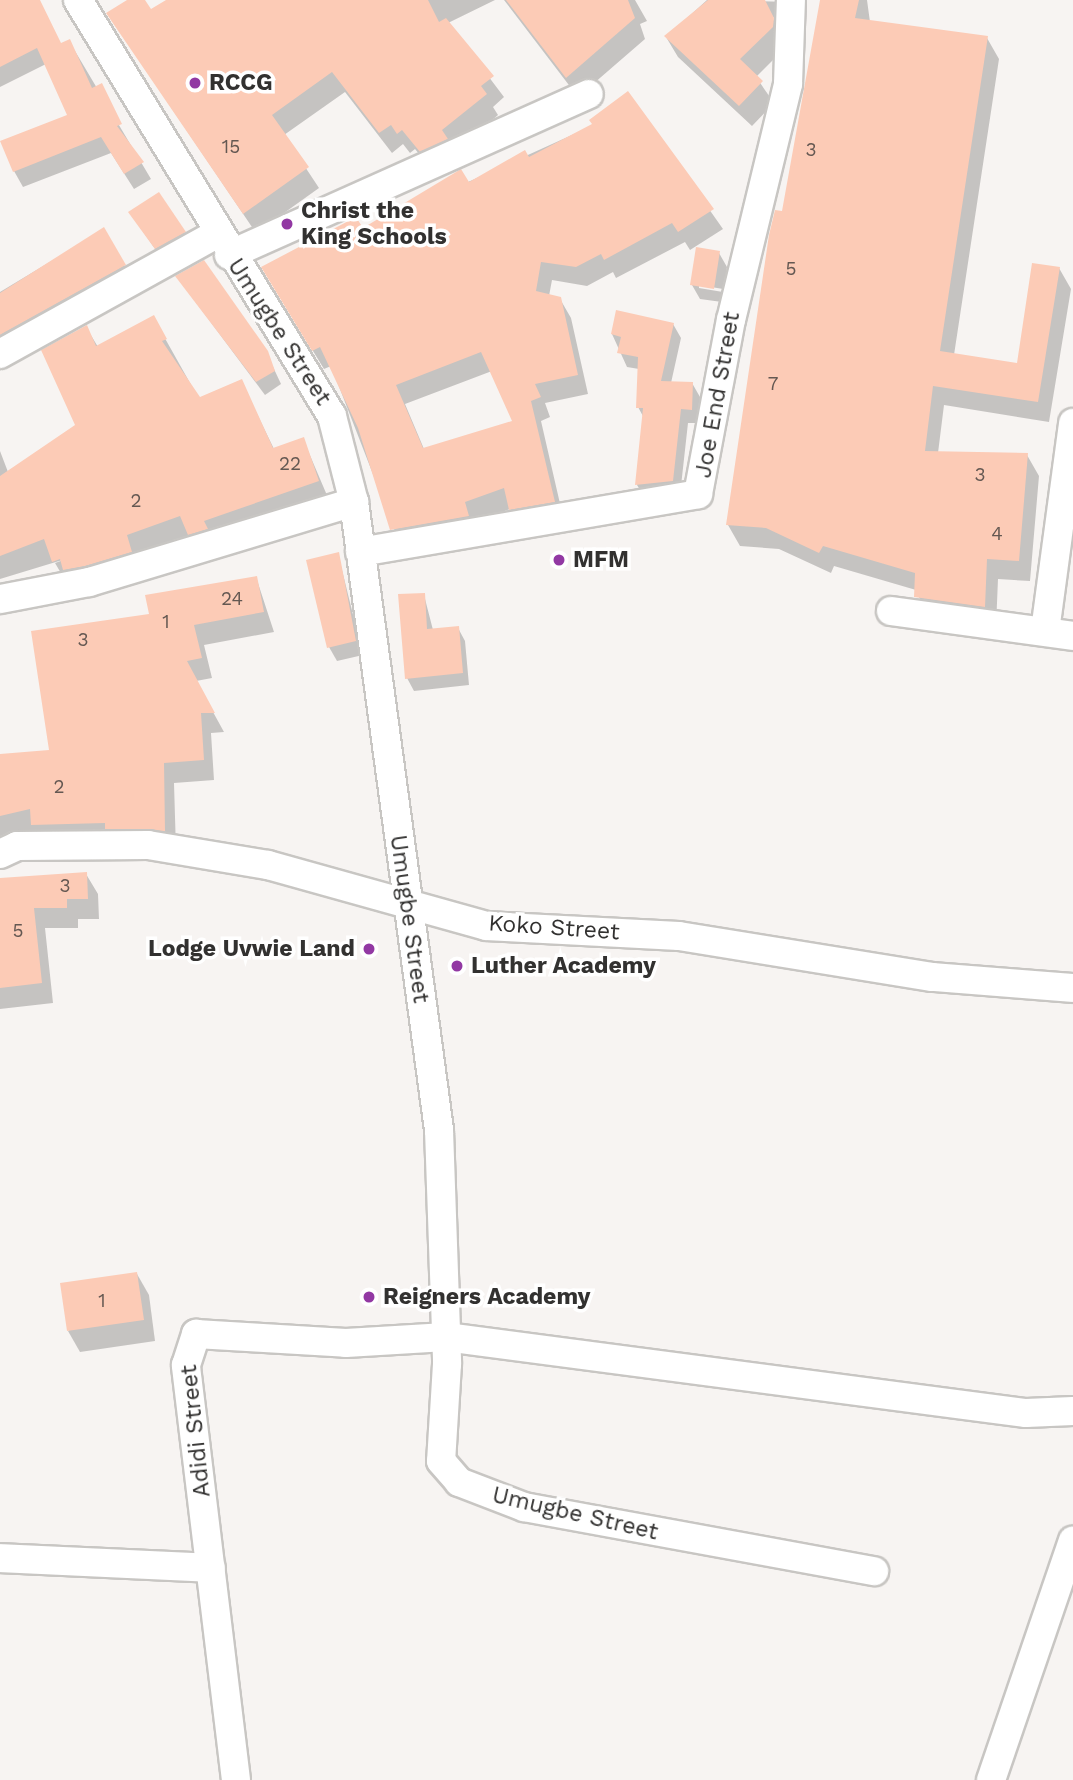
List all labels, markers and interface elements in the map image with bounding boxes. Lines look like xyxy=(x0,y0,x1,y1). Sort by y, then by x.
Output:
place label: RCCG xyxy=(209,69,273,97)
marker: RCCG xyxy=(187,75,203,91)
house number: 15 xyxy=(222,136,240,158)
house number: 3 xyxy=(805,139,817,161)
place label: Christ the King Schools xyxy=(301,197,447,251)
marker: Christ the King Schools xyxy=(279,216,295,232)
street label: Umugbe Street xyxy=(221,253,337,411)
house number: 5 xyxy=(785,258,797,280)
street label: Joe End Street xyxy=(690,310,746,480)
house number: 7 xyxy=(768,373,778,395)
house number: 22 xyxy=(279,453,301,475)
house number: 3 xyxy=(974,464,986,486)
house number: 2 xyxy=(130,490,142,512)
house number: 4 xyxy=(991,523,1003,545)
place label: MFM xyxy=(573,546,629,574)
marker: MFM xyxy=(551,552,567,568)
house number: 24 xyxy=(221,588,243,610)
house number: 1 xyxy=(162,611,170,633)
house number: 3 xyxy=(77,629,89,651)
house number: 2 xyxy=(53,776,65,798)
street label: Umugbe Street xyxy=(384,833,434,1005)
house number: 3 xyxy=(59,875,71,897)
street label: Koko Street xyxy=(487,910,621,946)
house number: 5 xyxy=(12,920,24,942)
place label: Lodge Uvwie Land xyxy=(148,935,355,963)
marker: Lodge Uvwie Land xyxy=(361,941,377,957)
place label: Luther Academy xyxy=(471,952,657,980)
marker: Luther Academy xyxy=(449,958,465,974)
place label: Reigners Academy xyxy=(383,1283,591,1311)
marker: Reigners Academy xyxy=(361,1289,377,1305)
house number: 1 xyxy=(98,1290,106,1312)
street label: Adidi Street xyxy=(175,1363,217,1499)
street label: Umugbe Street xyxy=(489,1482,661,1546)

